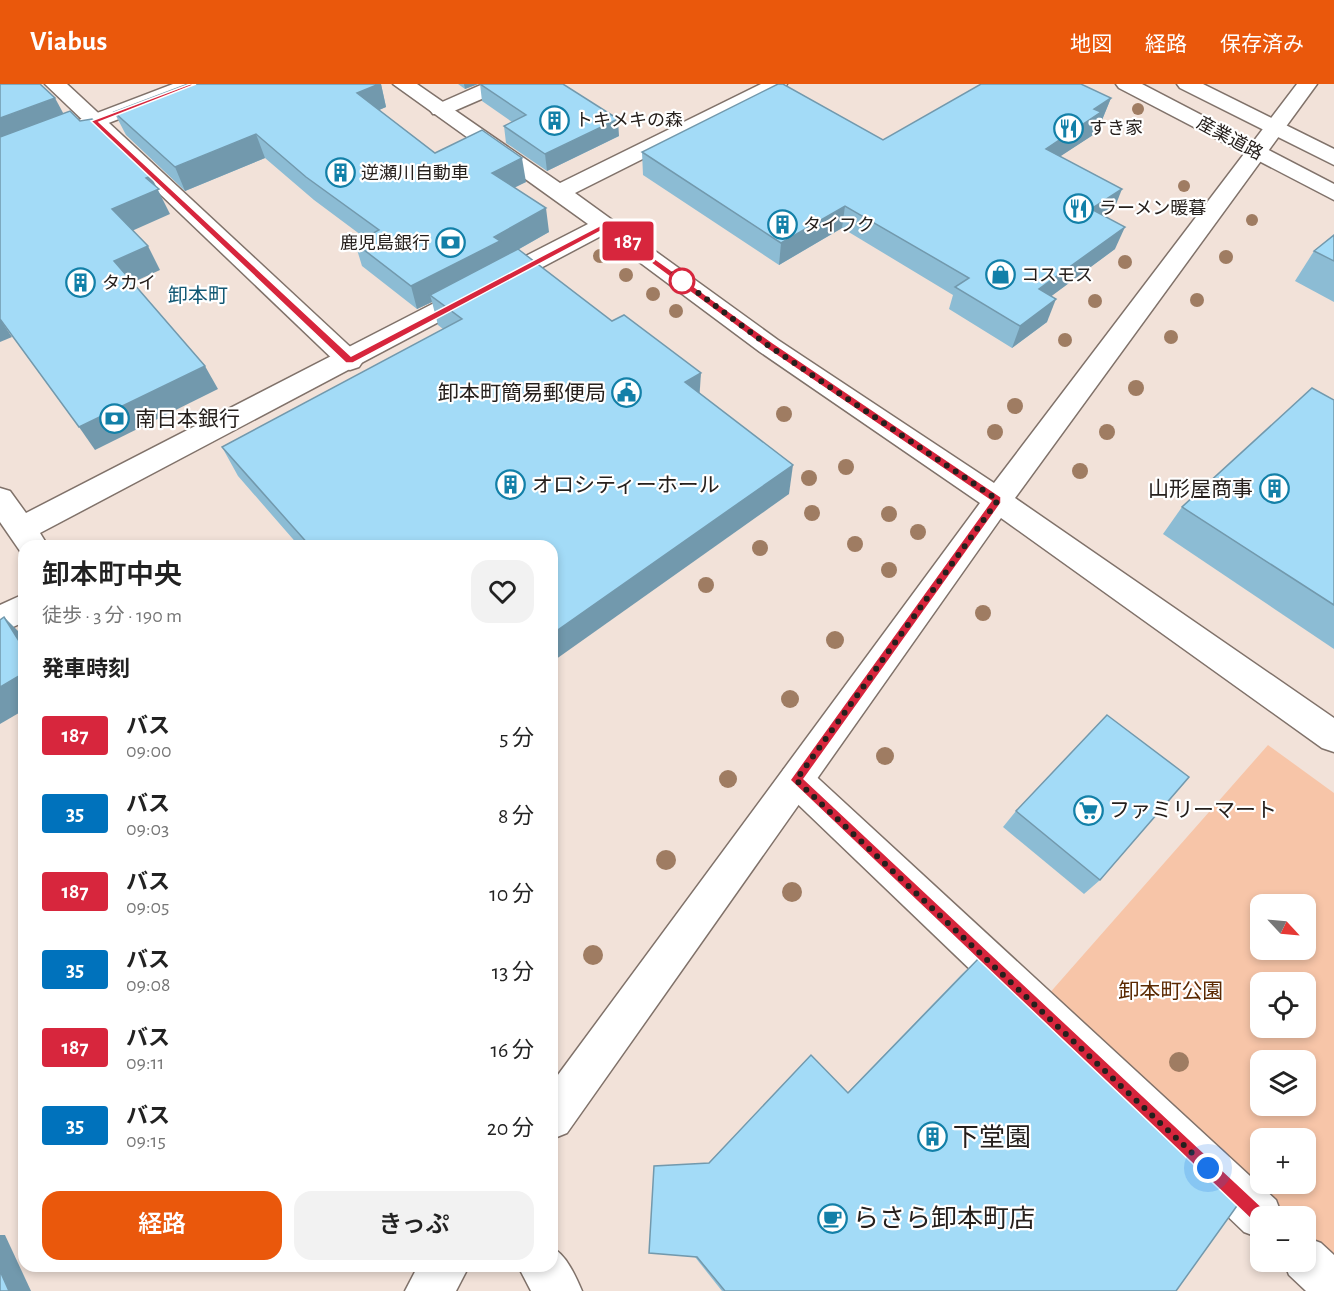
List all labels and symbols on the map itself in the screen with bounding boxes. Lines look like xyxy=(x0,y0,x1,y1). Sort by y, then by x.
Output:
building icon: トキメキの森 xyxy=(538,104,570,136)
place label: トキメキの森 xyxy=(575,111,683,130)
restaurant icon: すき家 xyxy=(1052,112,1084,144)
street label: 産業道路 xyxy=(1194,112,1266,164)
place label: すき家 xyxy=(1089,119,1143,138)
building icon: 逆瀬川自動車 xyxy=(324,157,356,189)
place label: 逆瀬川自動車 xyxy=(361,163,469,183)
restaurant icon: ラーメン暖暮 xyxy=(1062,192,1094,224)
place label: ラーメン暖暮 xyxy=(1099,199,1206,218)
building icon: タイフク xyxy=(766,209,798,241)
place label: タイフク xyxy=(803,216,875,235)
line badge: 187 xyxy=(594,222,662,260)
bank icon: 鹿児島銀行 xyxy=(435,227,467,259)
place label: 鹿児島銀行 xyxy=(340,233,430,253)
shop icon: コスモス xyxy=(984,259,1016,291)
building icon: タカイ xyxy=(65,267,97,299)
place label: コスモス xyxy=(1021,267,1093,285)
unlabelled marker xyxy=(669,268,695,294)
place label: タカイ xyxy=(102,274,156,293)
district label: 卸本町 xyxy=(168,285,228,306)
public building icon: 卸本町簡易郵便局 xyxy=(611,377,643,409)
place label: 卸本町簡易郵便局 xyxy=(438,382,606,404)
bank icon: 南日本銀行 xyxy=(98,403,130,435)
place label: 南日本銀行 xyxy=(135,408,240,430)
building icon: オロシティーホール xyxy=(495,469,527,501)
building icon: 山形屋商事 xyxy=(1258,473,1290,505)
place label: オロシティーホール xyxy=(532,475,720,496)
place label: 山形屋商事 xyxy=(1148,478,1253,500)
supermarket icon: ファミリーマート xyxy=(1072,794,1104,826)
place label: ファミリーマート xyxy=(1109,800,1277,821)
north arrow xyxy=(1250,894,1316,960)
park label: 卸本町公園 xyxy=(1119,980,1224,1002)
building icon: 下堂園 xyxy=(916,1121,948,1153)
place label: 下堂園 xyxy=(953,1124,1031,1151)
your location xyxy=(1193,1153,1223,1183)
cafe icon: らさら卸本町店 xyxy=(816,1202,848,1234)
place label: らさら卸本町店 xyxy=(853,1205,1035,1232)

